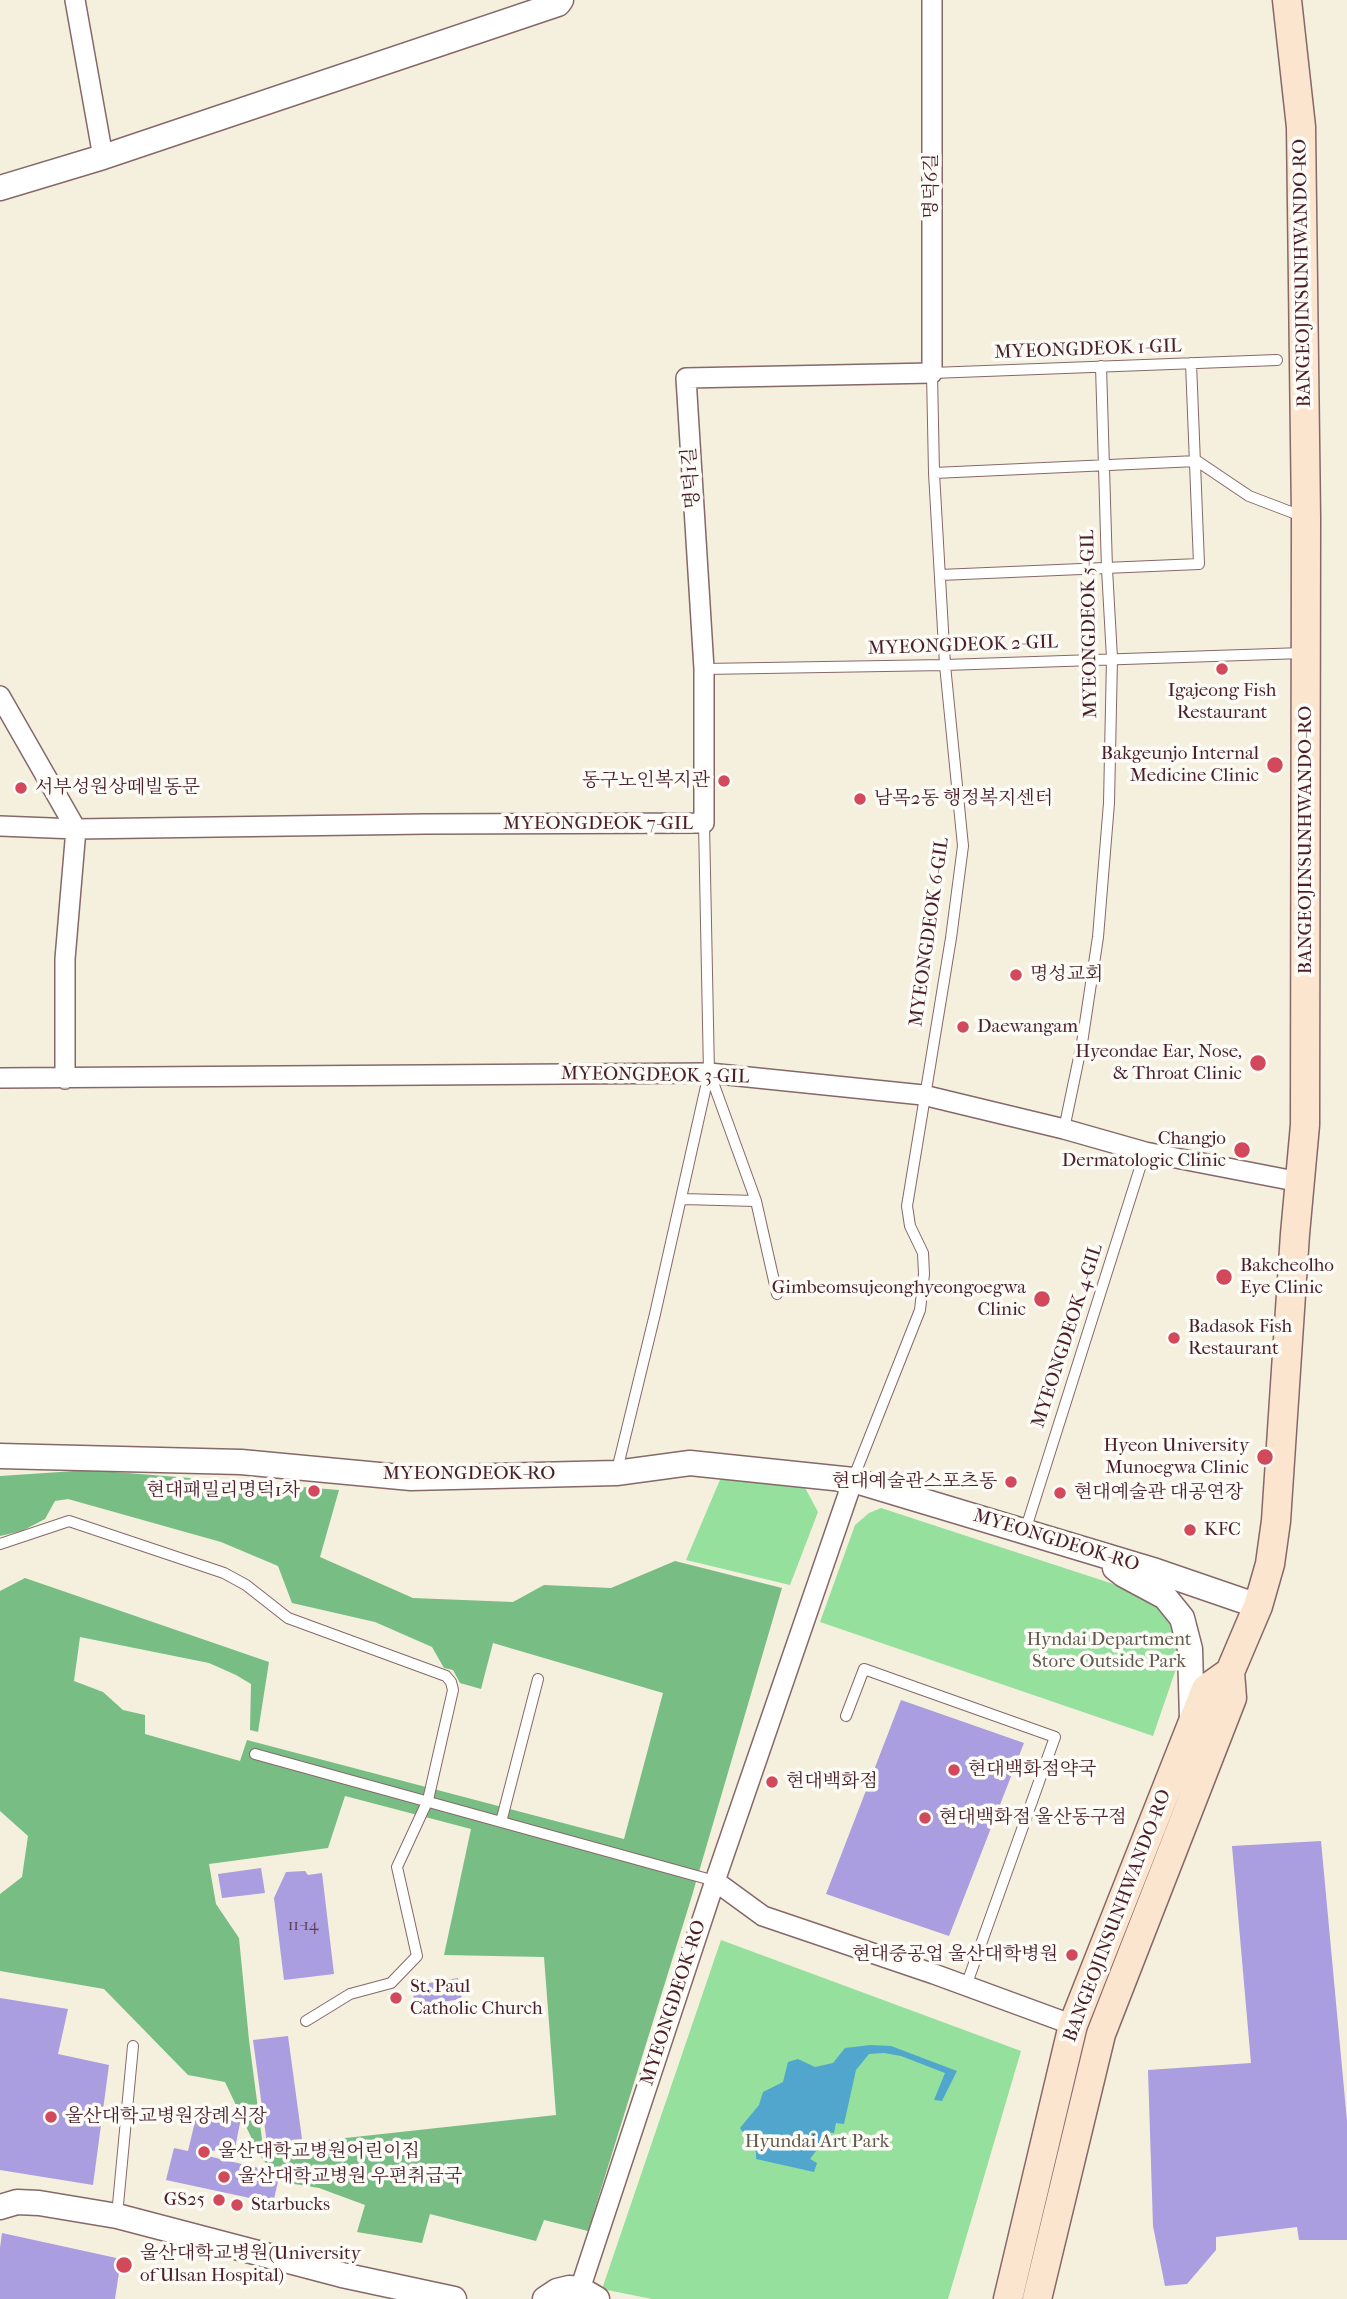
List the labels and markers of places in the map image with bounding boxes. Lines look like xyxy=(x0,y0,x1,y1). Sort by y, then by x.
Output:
marker: Igajeong Fish Restaurant xyxy=(1214,661,1230,677)
place label: Igajeong Fish Restaurant xyxy=(1168,680,1276,724)
place label: Bakgeunjo Internal Medicine Clinic xyxy=(1101,743,1259,787)
marker: Bakgeunjo Internal Medicine Clinic xyxy=(1265,755,1285,775)
place label: 동구노인복지관 xyxy=(582,770,710,792)
marker: 동구노인복지관 xyxy=(716,773,732,789)
place label: 서부성원상떼빌동문 xyxy=(35,777,200,799)
marker: 서부성원상떼빌동문 xyxy=(13,780,29,796)
place label: 남목2동 행정복지센터 xyxy=(874,788,1053,810)
marker: 남목2동 행정복지센터 xyxy=(852,791,868,807)
place label: 명성교회 xyxy=(1030,964,1103,986)
marker: 명성교회 xyxy=(1008,967,1024,983)
place label: Daewangam xyxy=(977,1016,1078,1038)
marker: Daewangam xyxy=(955,1019,971,1035)
place label: Hyeondae Ear, Nose, & Throat Clinic xyxy=(1075,1041,1242,1085)
marker: Hyeondae Ear, Nose, & Throat Clinic xyxy=(1248,1053,1268,1073)
place label: Changjo Dermatologic Clinic xyxy=(1062,1128,1226,1172)
marker: Changjo Dermatologic Clinic xyxy=(1232,1140,1252,1160)
place label: Bakcheolho Eye Clinic xyxy=(1240,1255,1334,1299)
marker: Bakcheolho Eye Clinic xyxy=(1214,1267,1234,1287)
place label: Gimbeomsujeonghyeongoegwa Clinic xyxy=(772,1277,1026,1321)
marker: Gimbeomsujeonghyeongoegwa Clinic xyxy=(1032,1289,1052,1309)
place label: Badasok Fish Restaurant xyxy=(1188,1316,1292,1360)
marker: Badasok Fish Restaurant xyxy=(1166,1330,1182,1346)
place label: Hyeon University Munoegwa Clinic xyxy=(1104,1435,1249,1479)
marker: Hyeon University Munoegwa Clinic xyxy=(1255,1447,1275,1467)
place label: 현대예술관스포츠동 xyxy=(832,1471,997,1493)
marker: 현대예술관스포츠동 xyxy=(1003,1474,1019,1490)
place label: 현대패밀리명덕1차 xyxy=(146,1480,300,1502)
place label: 현대예술관 대공연장 xyxy=(1074,1482,1243,1504)
marker: 현대패밀리명덕1차 xyxy=(306,1483,322,1499)
marker: 현대예술관 대공연장 xyxy=(1052,1485,1068,1501)
place label: KFC xyxy=(1204,1519,1241,1541)
marker: KFC xyxy=(1182,1522,1198,1538)
place label: 현대백화점약국 xyxy=(968,1759,1096,1781)
marker: 현대백화점약국 xyxy=(946,1762,962,1778)
place label: 현대백화점 xyxy=(786,1771,878,1793)
marker: 현대백화점 xyxy=(764,1774,780,1790)
place label: 현대백화점 울산동구점 xyxy=(939,1807,1127,1829)
marker: 현대백화점 울산동구점 xyxy=(917,1810,933,1826)
place label: 현대중공업 울산대학병원 xyxy=(852,1944,1058,1966)
marker: 현대중공업 울산대학병원 xyxy=(1064,1947,1080,1963)
place label: St. Paul Catholic Church xyxy=(410,1976,543,2020)
marker: St. Paul Catholic Church xyxy=(388,1990,404,2006)
place label: 울산대학교병원장례식장 xyxy=(65,2106,267,2128)
marker: 울산대학교병원장례식장 xyxy=(43,2109,59,2125)
place label: 울산대학교병원어린이집 xyxy=(218,2141,420,2163)
marker: 울산대학교병원어린이집 xyxy=(196,2144,212,2160)
place label: 울산대학교병원 우편취급국 xyxy=(238,2166,462,2188)
marker: 울산대학교병원 우편취급국 xyxy=(216,2169,232,2185)
place label: GS25 xyxy=(164,2189,205,2211)
marker: GS25 xyxy=(211,2192,227,2208)
place label: Starbucks xyxy=(251,2194,330,2216)
marker: Starbucks xyxy=(229,2197,245,2213)
place label: 울산대학교병원(University of Ulsan Hospital) xyxy=(140,2243,361,2287)
marker: 울산대학교병원(University of Ulsan Hospital) xyxy=(114,2255,134,2275)

